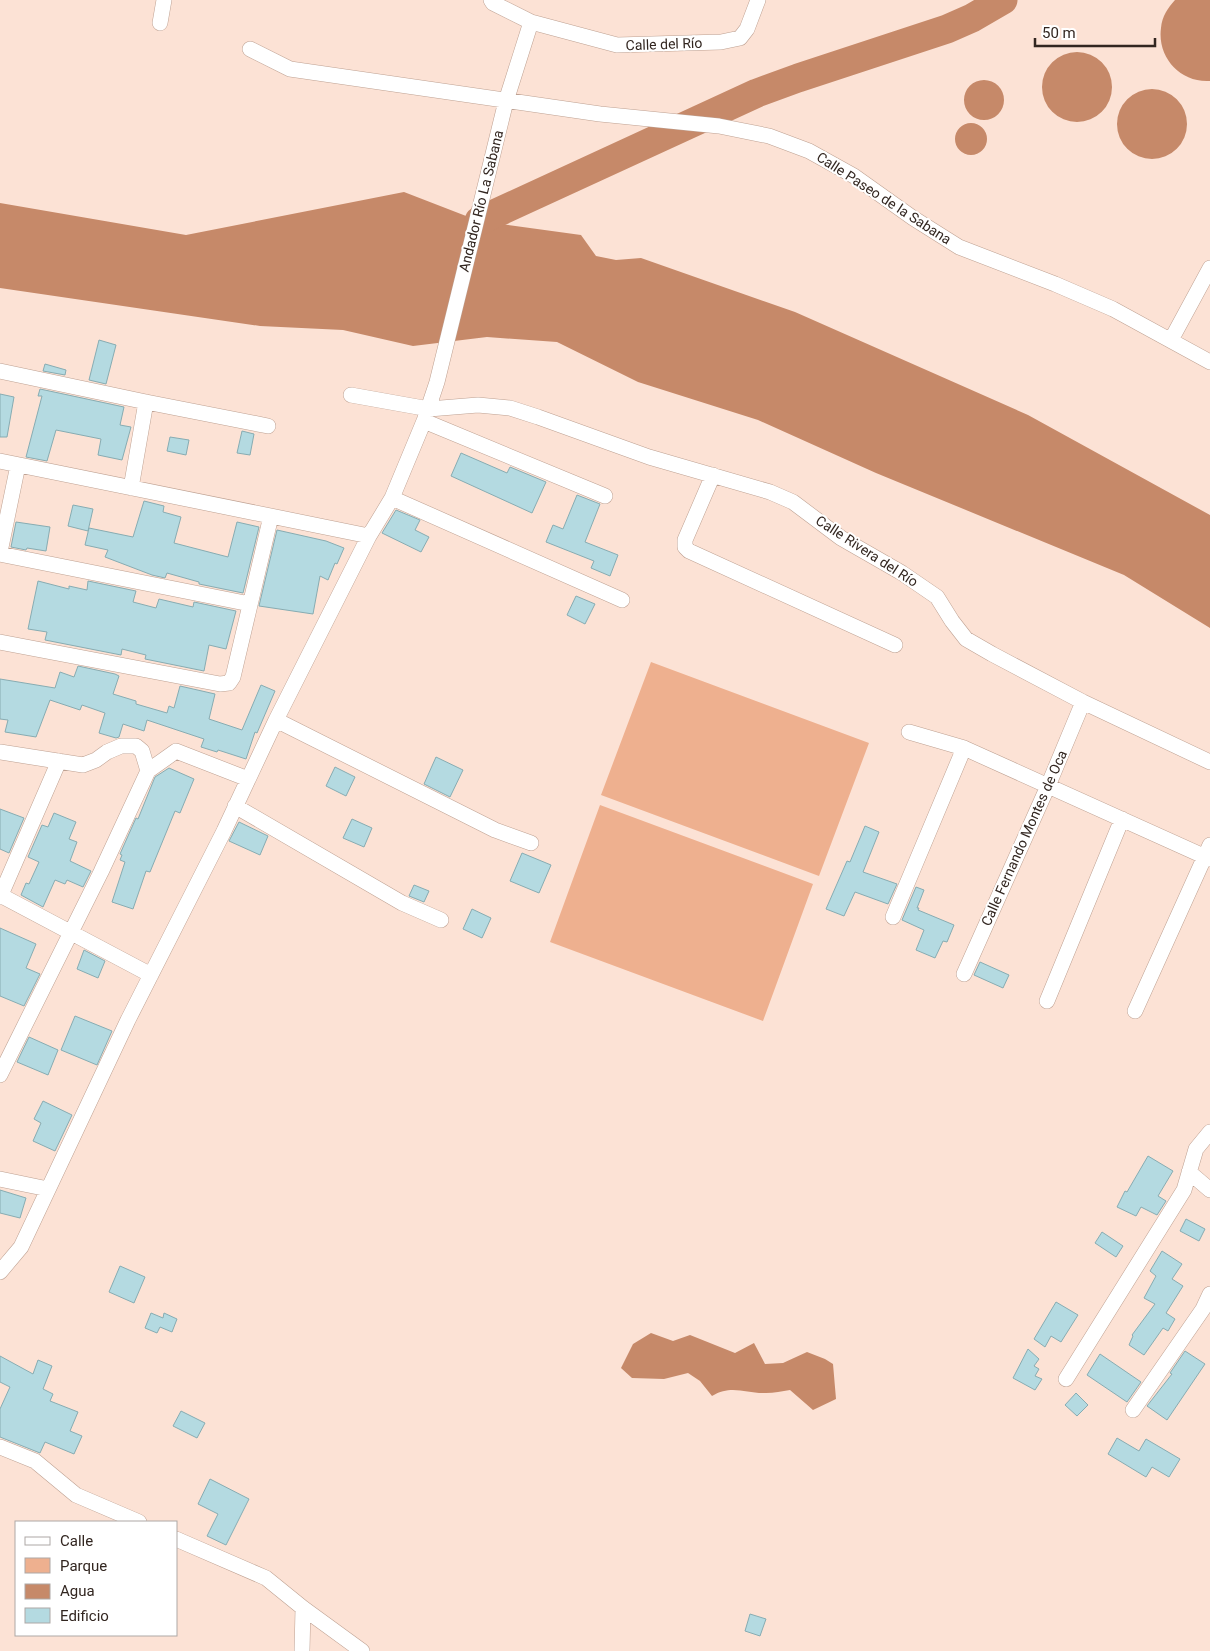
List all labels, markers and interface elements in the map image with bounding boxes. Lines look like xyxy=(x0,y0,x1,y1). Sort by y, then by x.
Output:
scale bar xyxy=(1035,15,1155,47)
text: 50 m xyxy=(1042,24,1076,42)
street label: Calle del Río xyxy=(625,35,703,53)
street label: Andador Río La Sabana xyxy=(456,129,506,273)
street label: Calle Paseo de la Sabana xyxy=(814,149,954,247)
street label: Calle Rivera del Río xyxy=(813,512,921,590)
street label: Calle Fernando Montes de Oca xyxy=(978,748,1070,928)
legend xyxy=(15,1521,178,1636)
text: Calle xyxy=(60,1532,93,1550)
text: Parque xyxy=(60,1557,107,1575)
text: Agua xyxy=(60,1582,95,1600)
text: Edificio xyxy=(60,1607,109,1625)

